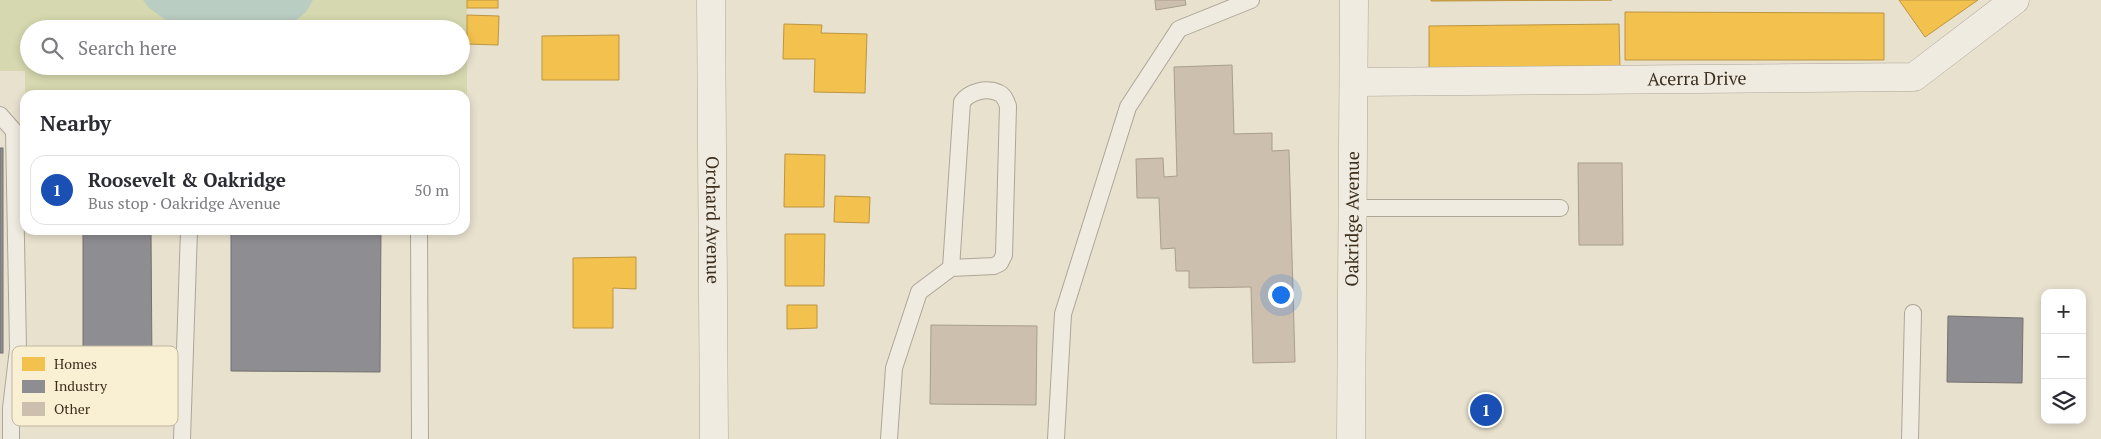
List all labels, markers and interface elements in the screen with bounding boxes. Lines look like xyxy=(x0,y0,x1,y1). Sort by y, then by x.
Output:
search box xyxy=(20,20,470,75)
icon: search xyxy=(38,34,66,62)
text: Search here xyxy=(78,35,177,60)
street label: Acerra Drive xyxy=(1647,65,1747,90)
text: Nearby xyxy=(40,109,111,137)
street label: Oakridge Avenue xyxy=(1339,151,1364,287)
street label: Orchard Avenue xyxy=(701,156,726,284)
text: Roosevelt & Oakridge xyxy=(88,167,286,192)
text: 1 xyxy=(52,179,62,201)
text: 50 m xyxy=(414,179,449,201)
text: Bus stop · Oakridge Avenue xyxy=(88,192,281,214)
your location xyxy=(1268,282,1294,308)
map controls xyxy=(2041,289,2086,424)
button: + xyxy=(2041,289,2086,334)
button: − xyxy=(2041,334,2086,379)
legend xyxy=(12,346,178,426)
text: Homes xyxy=(54,354,97,373)
text: Industry xyxy=(54,376,108,395)
button: layers xyxy=(2041,379,2086,424)
pin: 1 xyxy=(1470,391,1502,429)
text: Other xyxy=(54,399,91,418)

